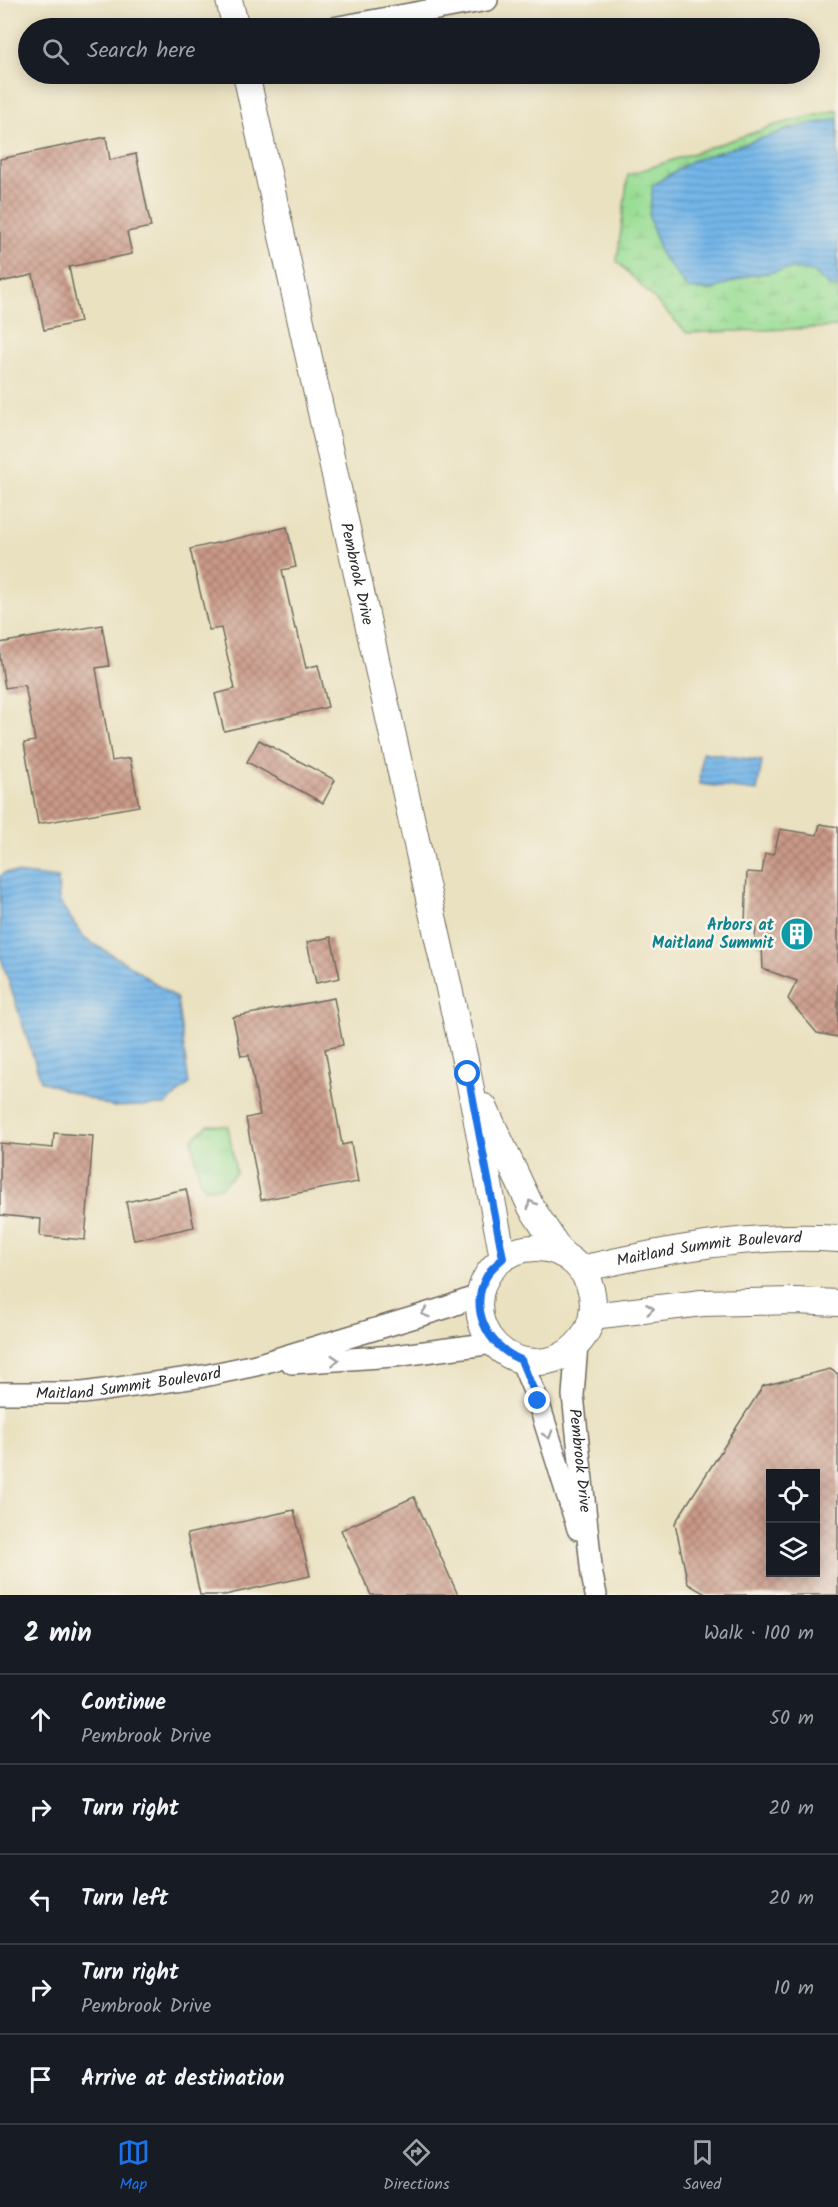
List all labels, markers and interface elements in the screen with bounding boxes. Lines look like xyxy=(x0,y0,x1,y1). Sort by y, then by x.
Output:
search box xyxy=(18,18,820,84)
text: Search here xyxy=(87,34,195,69)
icon: search xyxy=(39,35,72,68)
street label: Pembrook Drive xyxy=(333,520,380,627)
place label: Arbors at Maitland Summit xyxy=(652,913,775,956)
building icon: Arbors at Maitland Summit xyxy=(779,916,815,952)
route start xyxy=(454,1060,480,1086)
one-way arrow xyxy=(527,1200,538,1210)
street label: Maitland Summit Boulevard xyxy=(614,1225,803,1273)
one-way arrow xyxy=(646,1304,655,1316)
one-way arrow xyxy=(420,1306,431,1318)
one-way arrow xyxy=(331,1354,340,1367)
street label: Maitland Summit Boulevard xyxy=(36,1360,224,1406)
route end xyxy=(524,1387,550,1413)
street label: Pembrook Drive xyxy=(562,1407,598,1514)
one-way arrow xyxy=(541,1429,554,1440)
map controls xyxy=(766,1469,820,1577)
button: locate xyxy=(766,1469,820,1523)
button: layers xyxy=(766,1523,820,1577)
text: 2 min xyxy=(24,1613,92,1655)
text: Walk · 100 m xyxy=(704,1618,814,1650)
text: Continue xyxy=(81,1686,166,1721)
icon: ahead xyxy=(24,1703,57,1736)
text: 50 m xyxy=(769,1703,814,1735)
text: Pembrook Drive xyxy=(81,1721,211,1753)
text: Turn right xyxy=(81,1792,179,1827)
icon: right xyxy=(24,1793,57,1826)
text: 20 m xyxy=(768,1793,814,1825)
text: Turn left xyxy=(81,1882,168,1917)
icon: left xyxy=(24,1883,57,1916)
text: 20 m xyxy=(768,1883,814,1915)
text: Turn right xyxy=(81,1956,179,1991)
icon: right xyxy=(24,1973,57,2006)
text: 10 m xyxy=(774,1973,814,2005)
text: Pembrook Drive xyxy=(81,1991,211,2023)
text: Arrive at destination xyxy=(81,2062,284,2097)
icon: arrive xyxy=(24,2063,57,2096)
tab: Map xyxy=(117,2136,150,2197)
tab: Directions xyxy=(383,2136,450,2197)
tab: Saved xyxy=(683,2136,721,2197)

